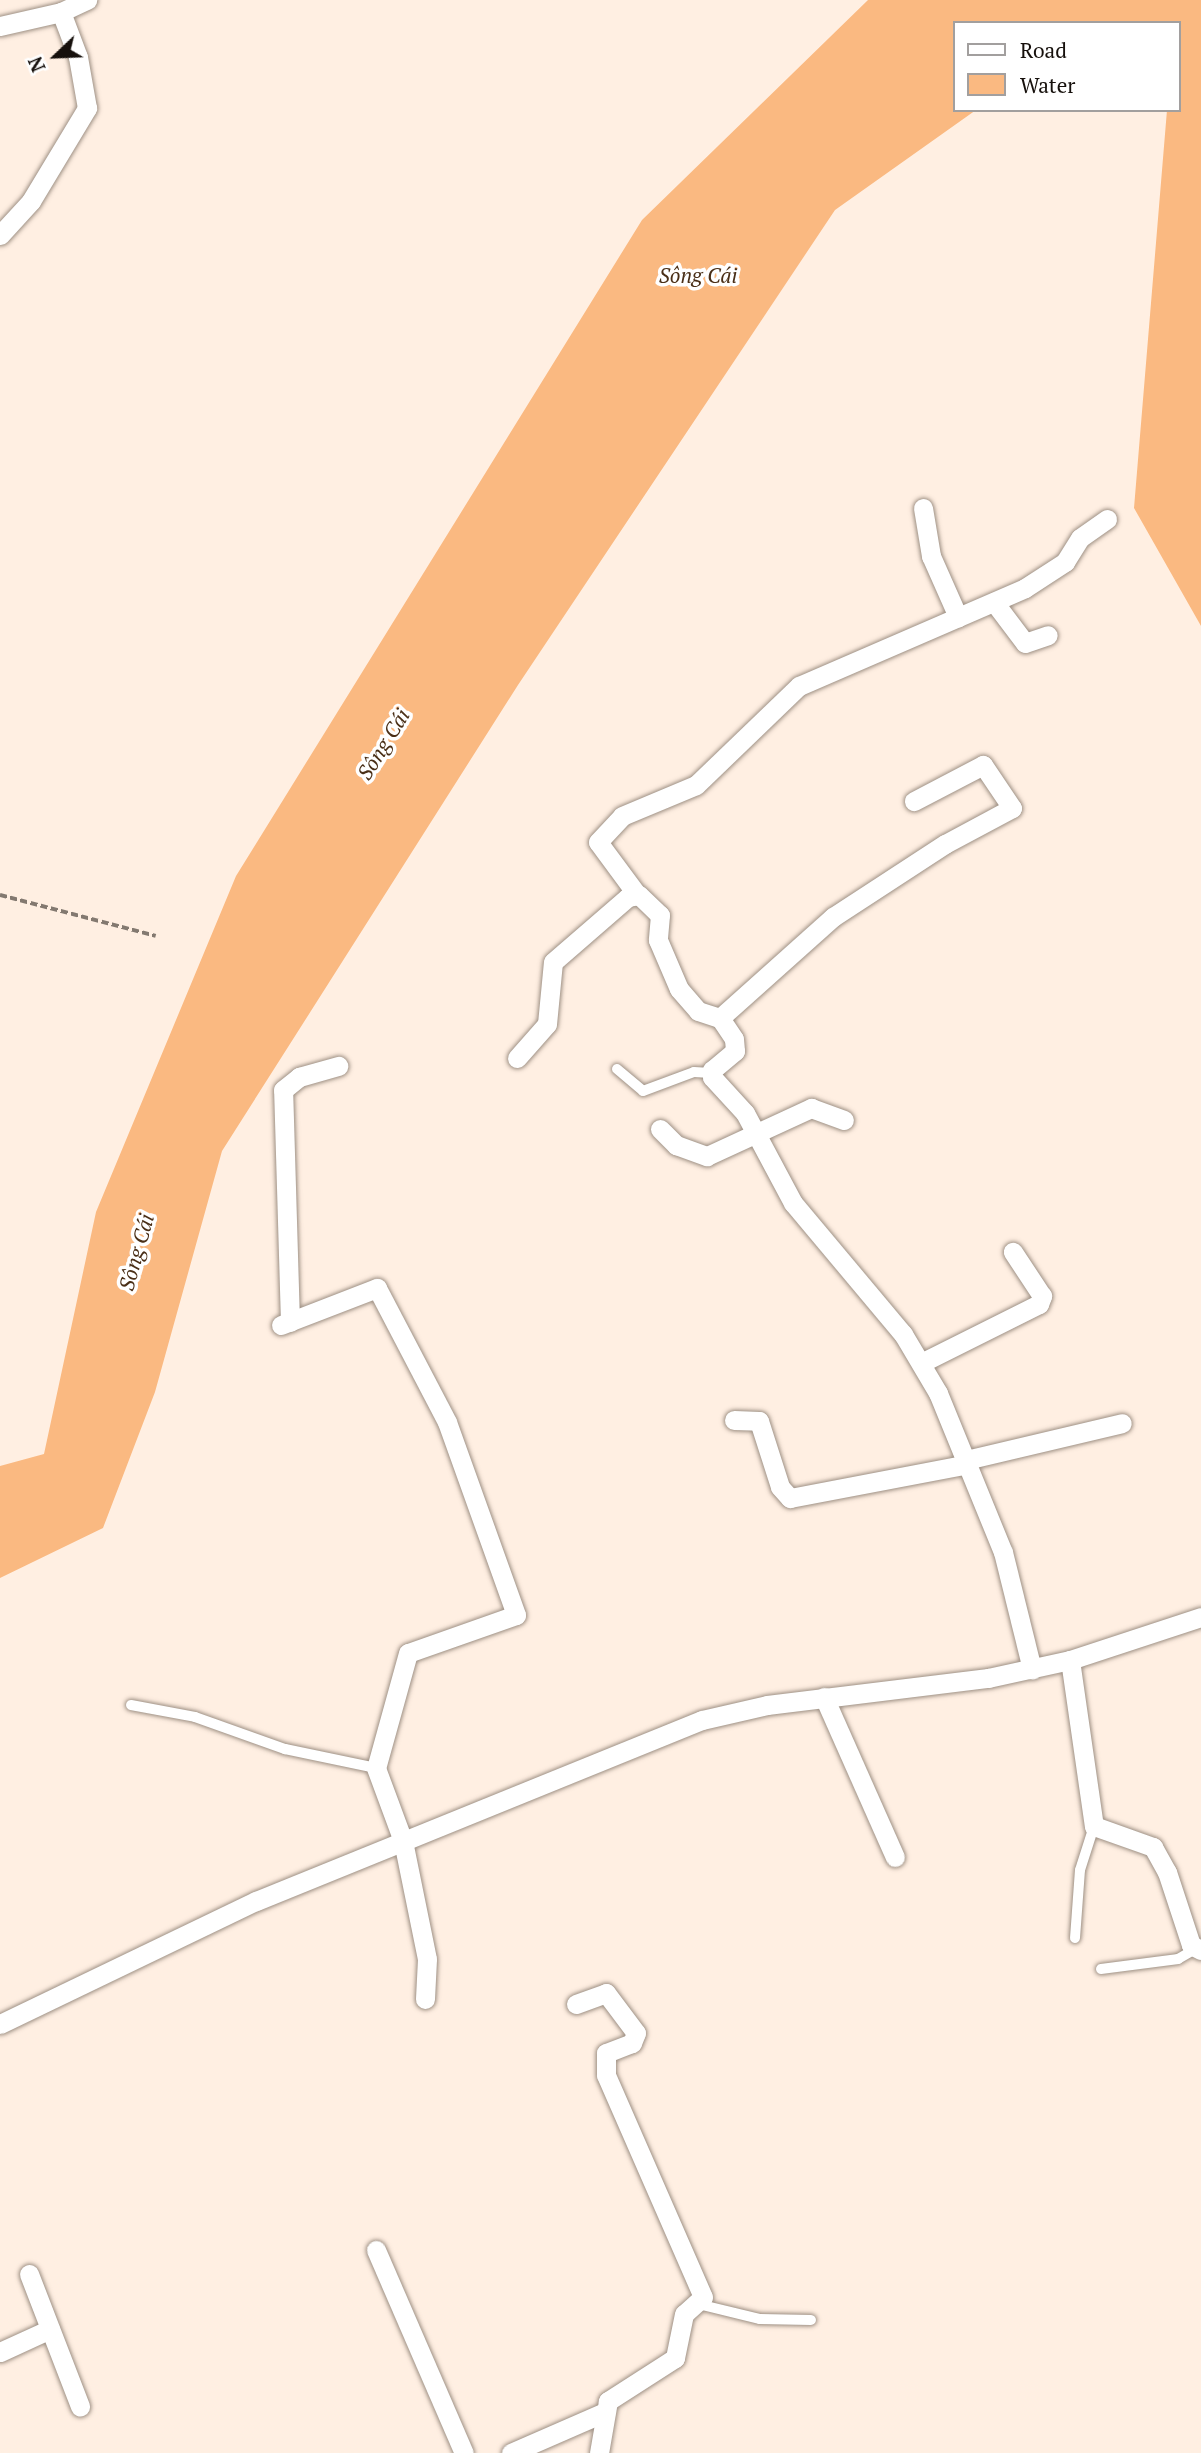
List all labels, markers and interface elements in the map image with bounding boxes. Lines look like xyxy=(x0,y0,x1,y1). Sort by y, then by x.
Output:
north arrow xyxy=(21,21,91,91)
legend xyxy=(953,21,1180,112)
text: Road xyxy=(1020,36,1067,64)
text: N xyxy=(22,53,51,76)
text: Water xyxy=(1020,71,1075,99)
water label: Sông Cái xyxy=(659,262,737,288)
water label: Sông Cái xyxy=(351,704,415,784)
water label: Sông Cái xyxy=(113,1211,159,1293)

